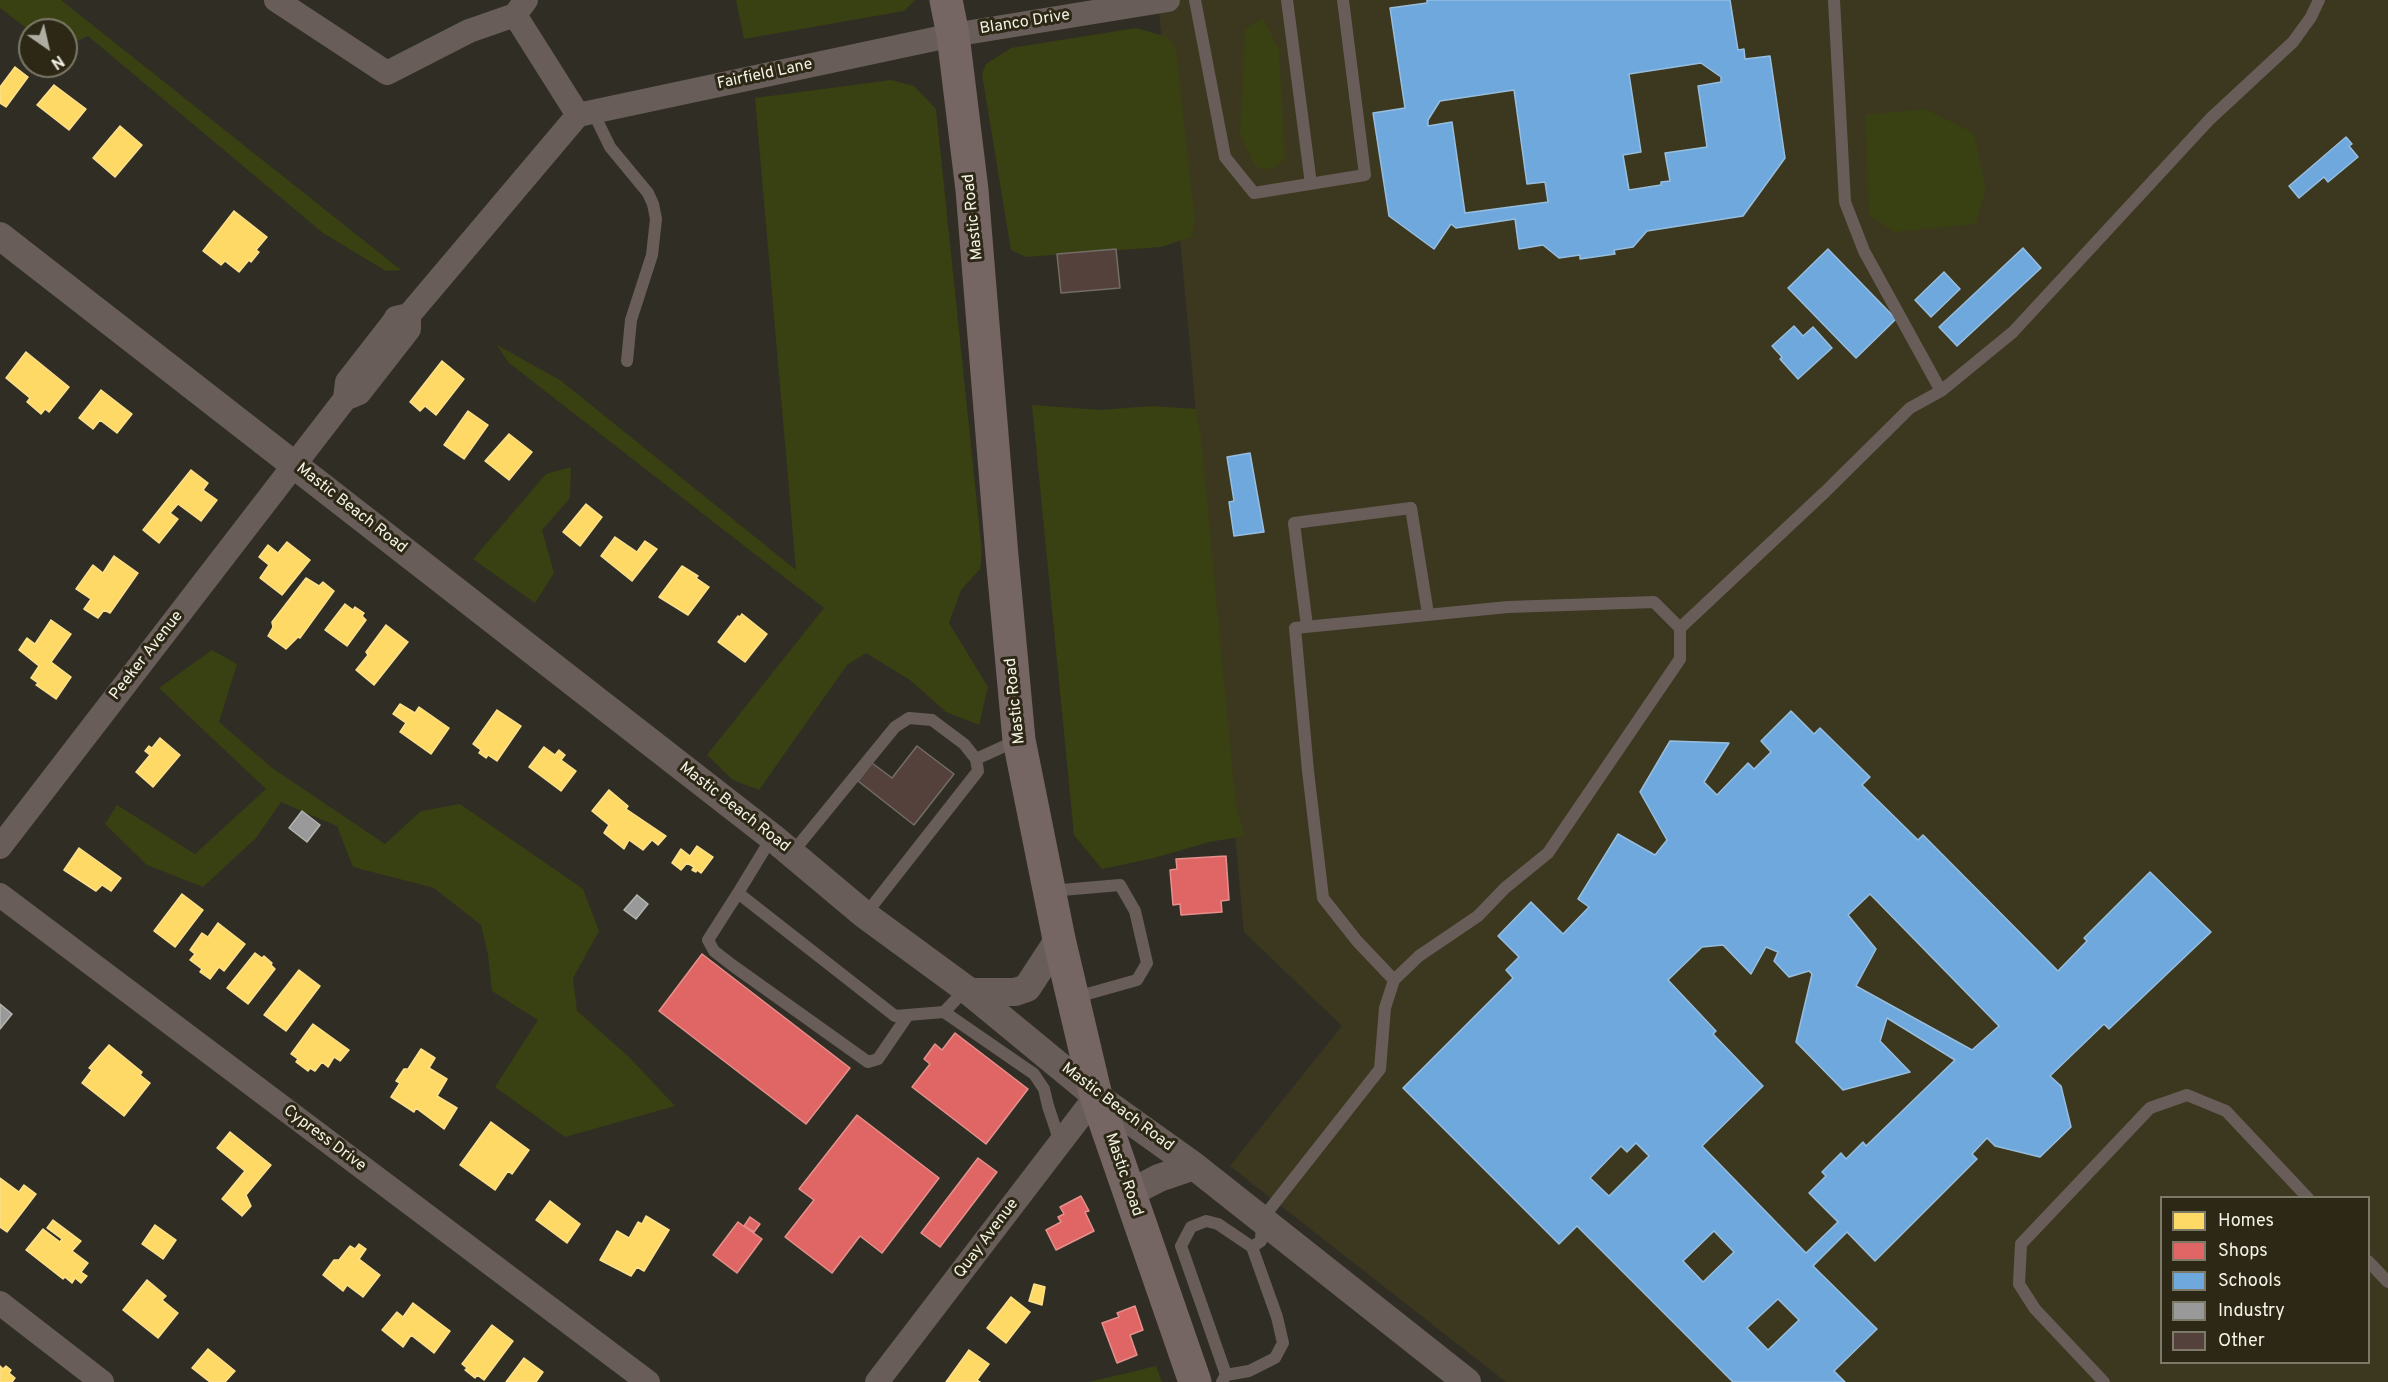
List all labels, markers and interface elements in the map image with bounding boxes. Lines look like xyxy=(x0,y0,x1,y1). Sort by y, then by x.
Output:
street label: Blanco Drive xyxy=(978,6,1072,40)
north arrow xyxy=(18,18,78,78)
text: N xyxy=(47,50,67,73)
street label: Fairfield Lane xyxy=(716,56,814,94)
street label: Mastic Road xyxy=(960,173,988,261)
street label: Mastic Beach Road xyxy=(292,460,410,558)
street label: Peeker Avenue xyxy=(106,608,188,704)
street label: Mastic Road xyxy=(1002,657,1030,745)
street label: Mastic Beach Road xyxy=(675,759,793,857)
street label: Mastic Beach Road xyxy=(1057,1060,1177,1156)
street label: Cypress Drive xyxy=(279,1102,369,1176)
street label: Mastic Road xyxy=(1100,1131,1146,1219)
street label: Quay Avenue xyxy=(951,1195,1023,1283)
legend xyxy=(2160,1196,2370,1364)
text: Homes xyxy=(2218,1210,2274,1233)
text: Shops xyxy=(2218,1240,2268,1263)
text: Schools xyxy=(2218,1270,2281,1293)
text: Industry xyxy=(2218,1300,2285,1323)
text: Other xyxy=(2218,1330,2265,1353)

